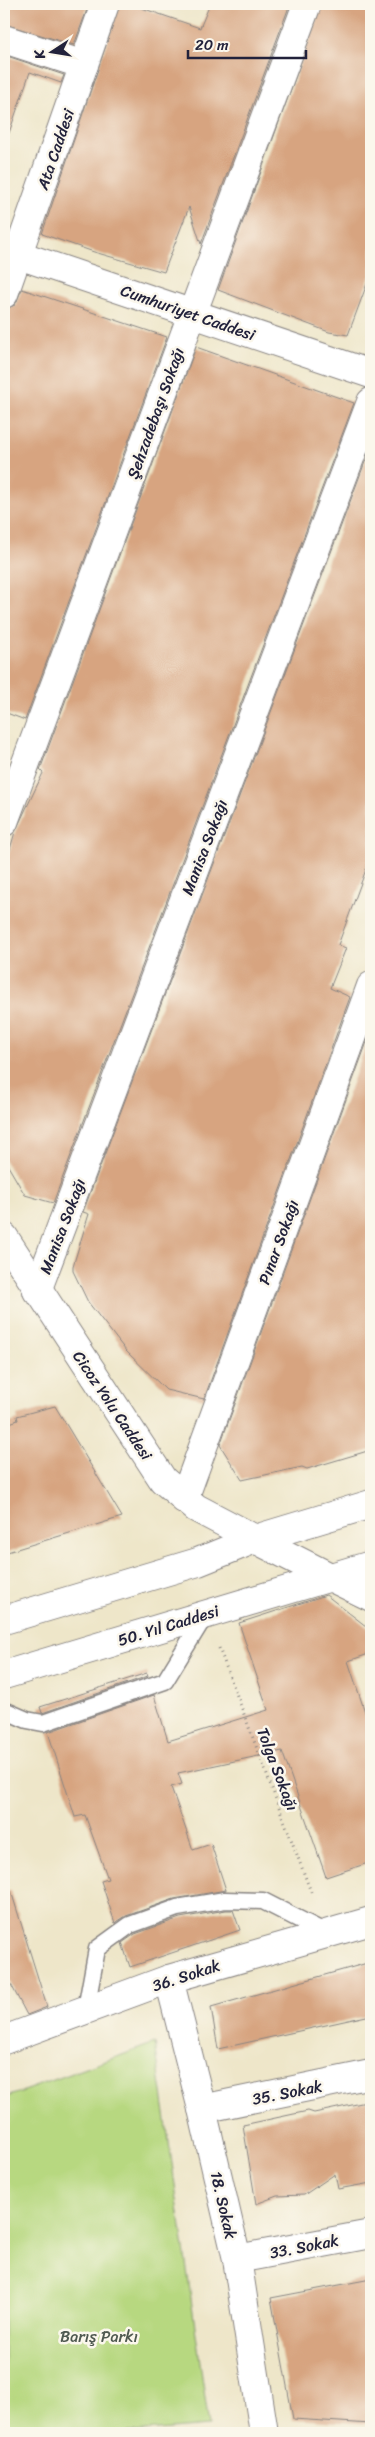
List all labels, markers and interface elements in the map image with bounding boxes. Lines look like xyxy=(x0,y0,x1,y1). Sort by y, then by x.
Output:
north arrow xyxy=(28,28,78,78)
scale bar xyxy=(188,28,305,60)
text: 20 m xyxy=(195,32,229,58)
text: K xyxy=(26,46,53,62)
street label: Ata Caddesi xyxy=(28,104,83,195)
street label: Cumhuriyet Caddesi xyxy=(117,276,260,349)
street label: Şehzadebaşı Sokağı xyxy=(118,343,193,483)
street label: Manisa Sokağı xyxy=(173,795,236,899)
street label: Manisa Sokağı xyxy=(31,1174,94,1278)
street label: Pınar Sokağı xyxy=(250,1196,307,1289)
street label: Cicoz Yolu Caddesi xyxy=(65,1344,161,1467)
street label: 50. Yıl Caddesi xyxy=(114,1596,223,1655)
street label: Tolga Sokağı xyxy=(248,1723,307,1815)
street label: 36. Sokak xyxy=(148,1951,224,2000)
street label: 35. Sokak xyxy=(250,2071,325,2113)
street label: 18. Sokak xyxy=(202,2168,245,2242)
street label: 33. Sokak xyxy=(267,2226,342,2267)
park label: Barış Parkı xyxy=(60,2322,138,2351)

